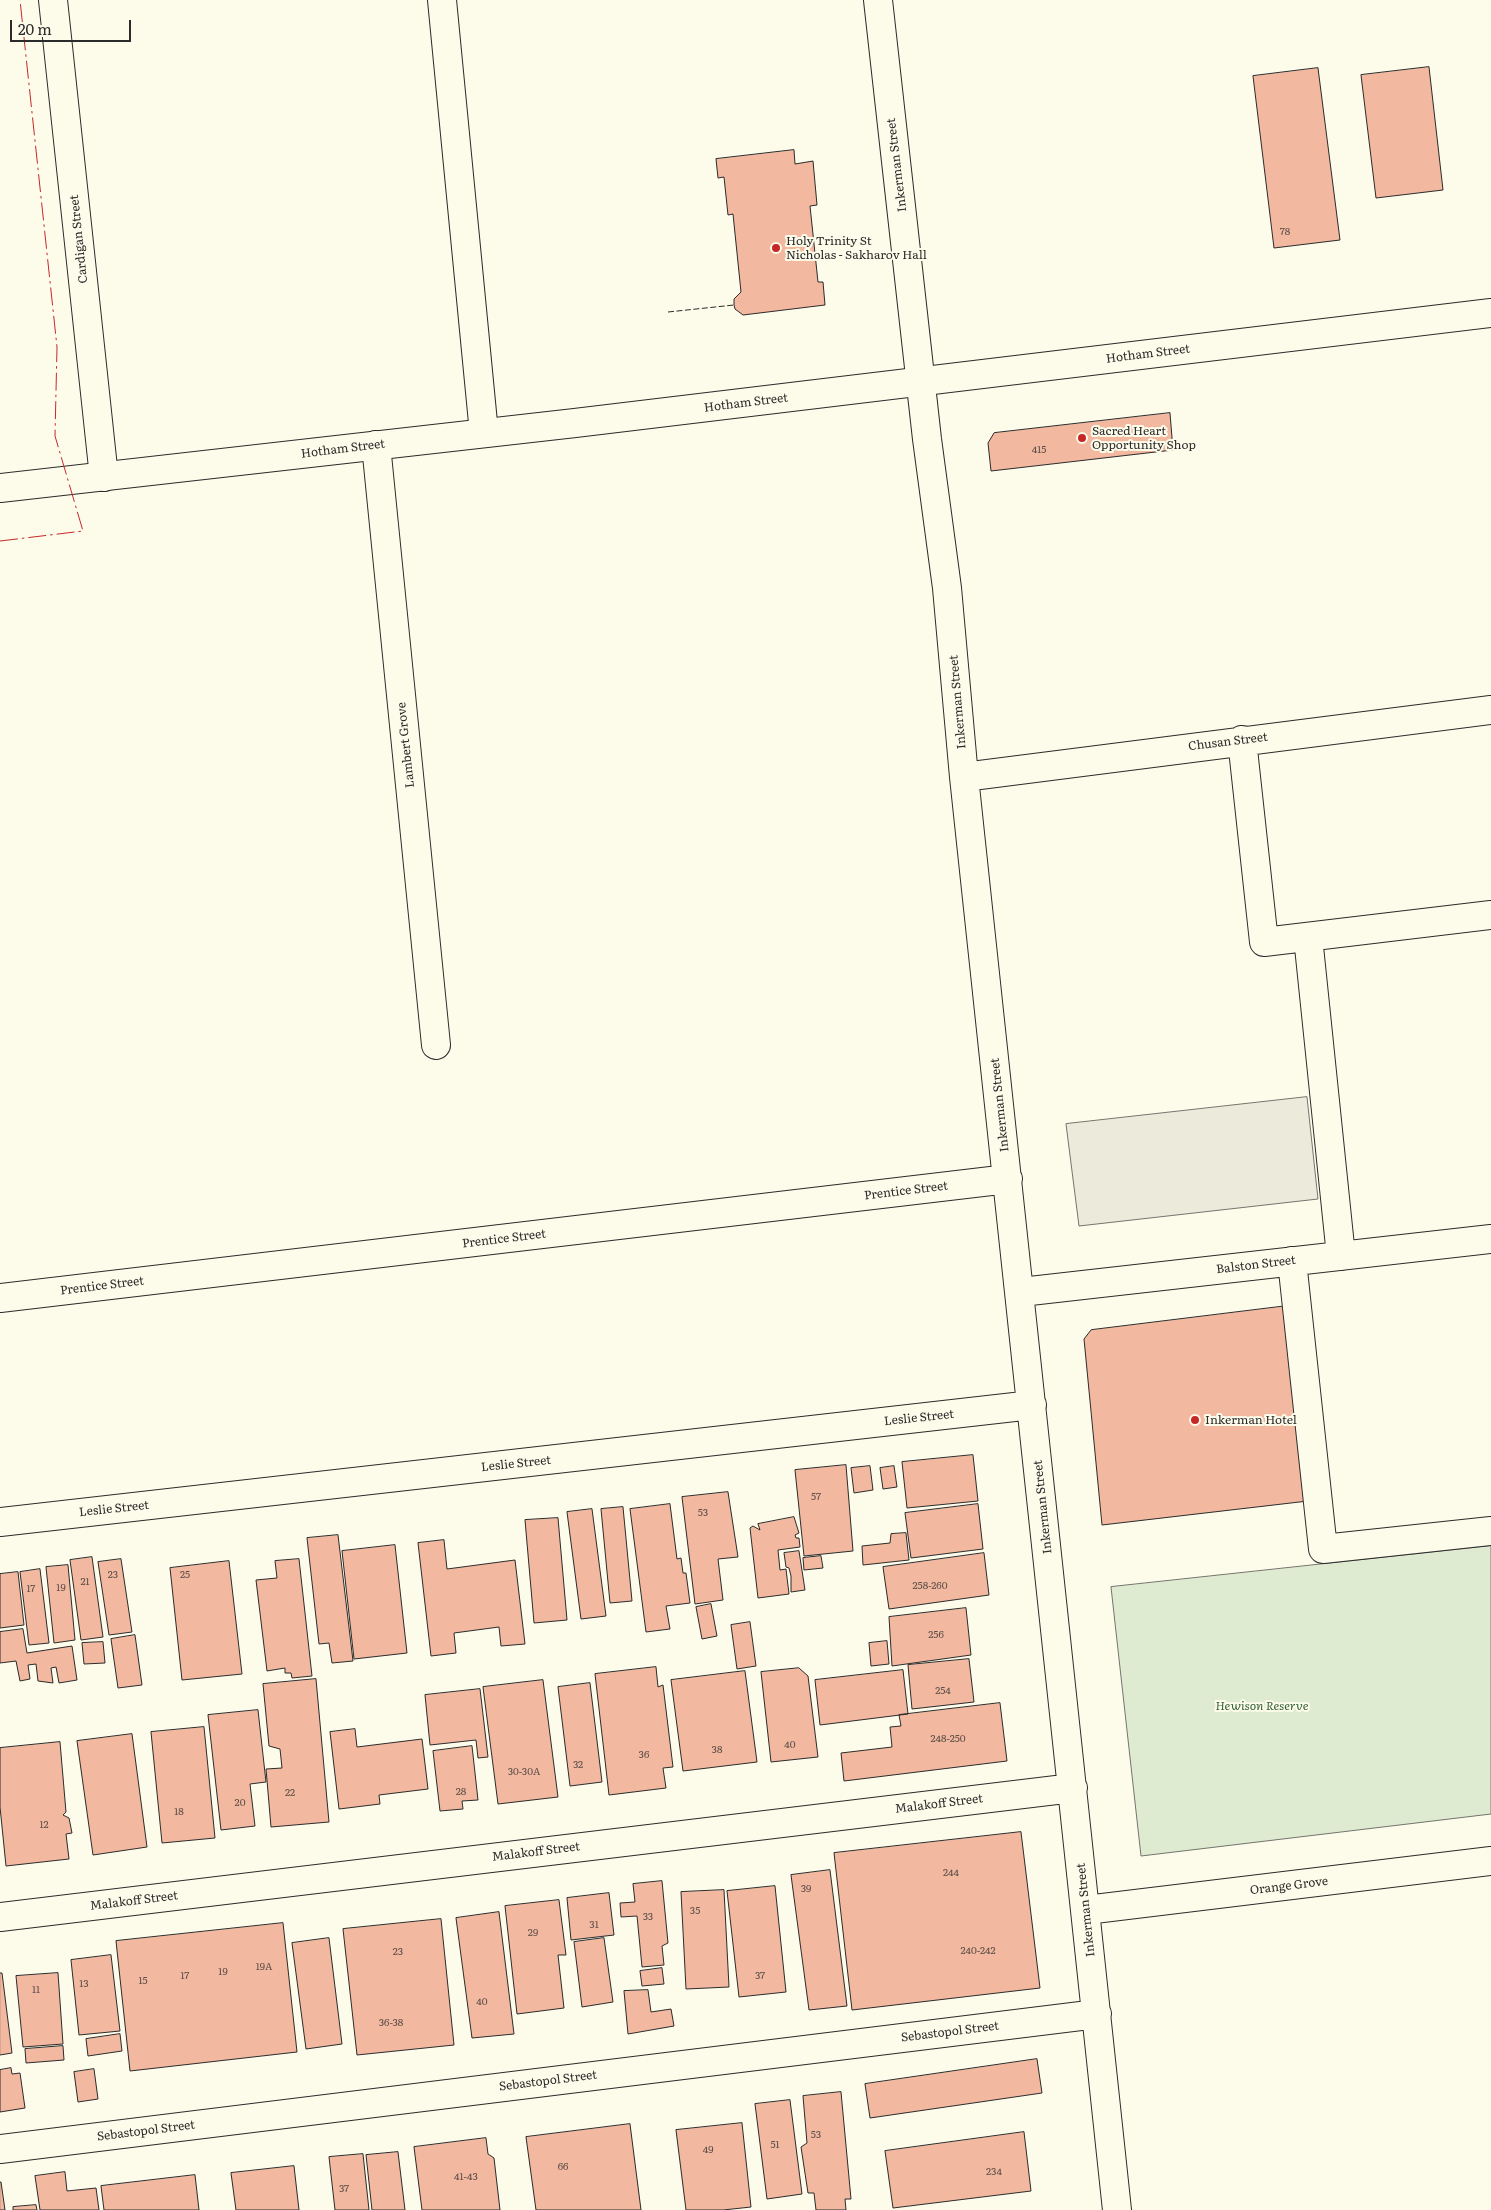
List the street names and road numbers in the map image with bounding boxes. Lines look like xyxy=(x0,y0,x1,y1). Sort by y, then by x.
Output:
street label: Inkerman Street xyxy=(884,117,910,213)
street label: Cardigan Street xyxy=(67,194,91,284)
street label: Hotham Street xyxy=(1105,342,1191,366)
street label: Hotham Street xyxy=(703,391,789,415)
street label: Hotham Street xyxy=(300,437,386,461)
street label: Inkerman Street xyxy=(947,654,969,750)
street label: Lambert Grove xyxy=(394,701,418,789)
street label: Chusan Street xyxy=(1187,730,1269,754)
street label: Inkerman Street xyxy=(988,1057,1012,1153)
street label: Prentice Street xyxy=(863,1179,949,1203)
street label: Prentice Street xyxy=(461,1227,547,1251)
street label: Balston Street xyxy=(1215,1253,1297,1277)
street label: Prentice Street xyxy=(59,1274,145,1298)
street label: Leslie Street xyxy=(883,1407,955,1429)
street label: Leslie Street xyxy=(480,1453,552,1475)
street label: Inkerman Street xyxy=(1031,1459,1055,1555)
street label: Leslie Street xyxy=(78,1498,150,1520)
street label: Malakoff Street xyxy=(894,1791,984,1817)
street label: Malakoff Street xyxy=(491,1839,581,1865)
street label: Inkerman Street xyxy=(1074,1862,1098,1958)
street label: Orange Grove xyxy=(1249,1874,1329,1898)
street label: Malakoff Street xyxy=(89,1888,179,1914)
street label: Sebastopol Street xyxy=(900,2019,1000,2045)
street label: Sebastopol Street xyxy=(498,2068,598,2094)
street label: Sebastopol Street xyxy=(96,2118,196,2144)

